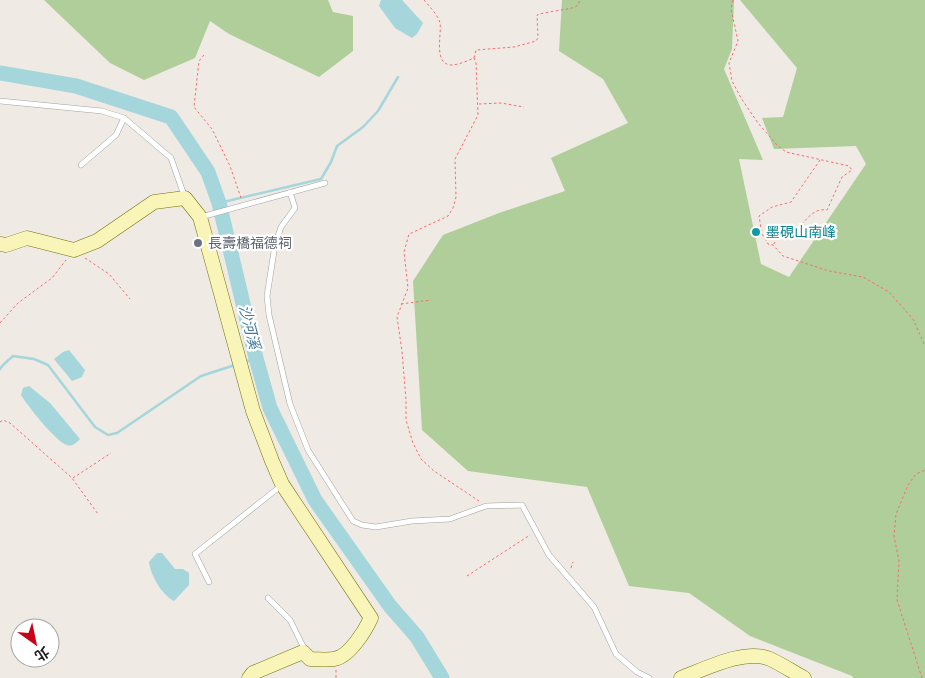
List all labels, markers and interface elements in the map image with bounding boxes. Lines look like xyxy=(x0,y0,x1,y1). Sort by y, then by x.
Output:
place label: 墨硯山南峰 xyxy=(766,223,836,241)
marker: 墨硯山南峰 xyxy=(750,226,762,238)
place label: 長壽橋福德祠 xyxy=(208,234,292,252)
marker: 長壽橋福德祠 xyxy=(192,237,204,249)
water label: 沙河溪 xyxy=(235,303,265,353)
north arrow xyxy=(10,618,60,668)
text: 北 xyxy=(31,643,53,665)

